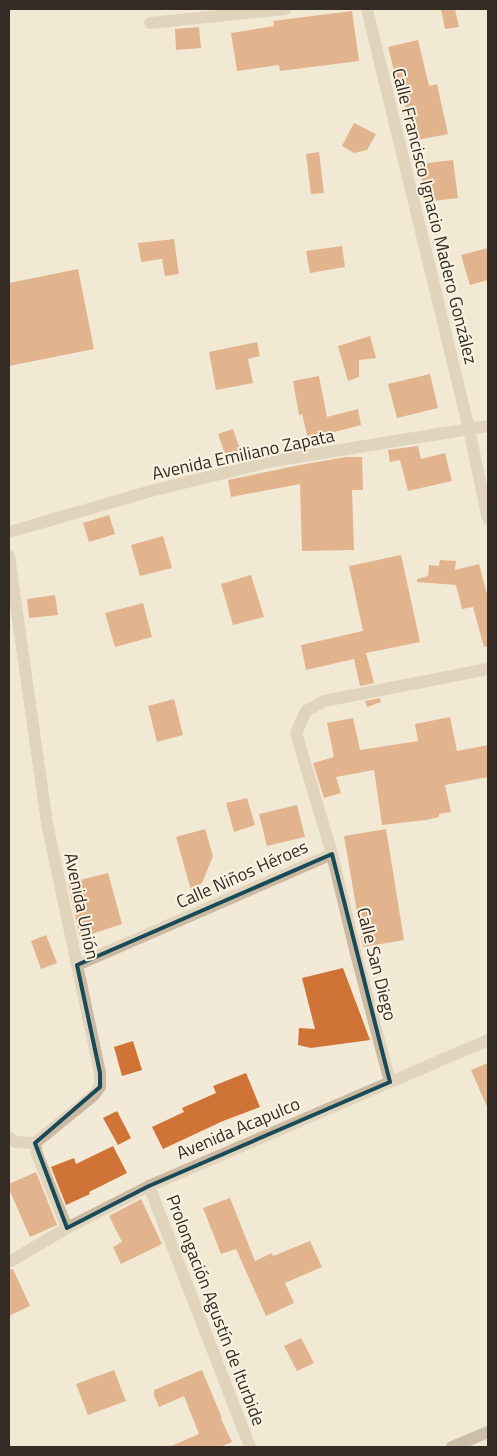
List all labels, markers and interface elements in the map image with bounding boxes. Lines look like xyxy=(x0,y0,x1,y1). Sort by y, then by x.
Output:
street label: Calle Francisco Ignacio Madero González xyxy=(385,65,485,367)
street label: Avenida Emiliano Zapata xyxy=(149,421,337,487)
street label: Calle Niños Héroes xyxy=(172,833,312,915)
street label: Avenida Unión xyxy=(58,850,106,962)
street label: Calle San Diego xyxy=(350,904,404,1024)
street label: Avenida Acapulco xyxy=(172,1090,304,1166)
street label: Prolongación Agustín de Iturbide xyxy=(159,1191,273,1429)

